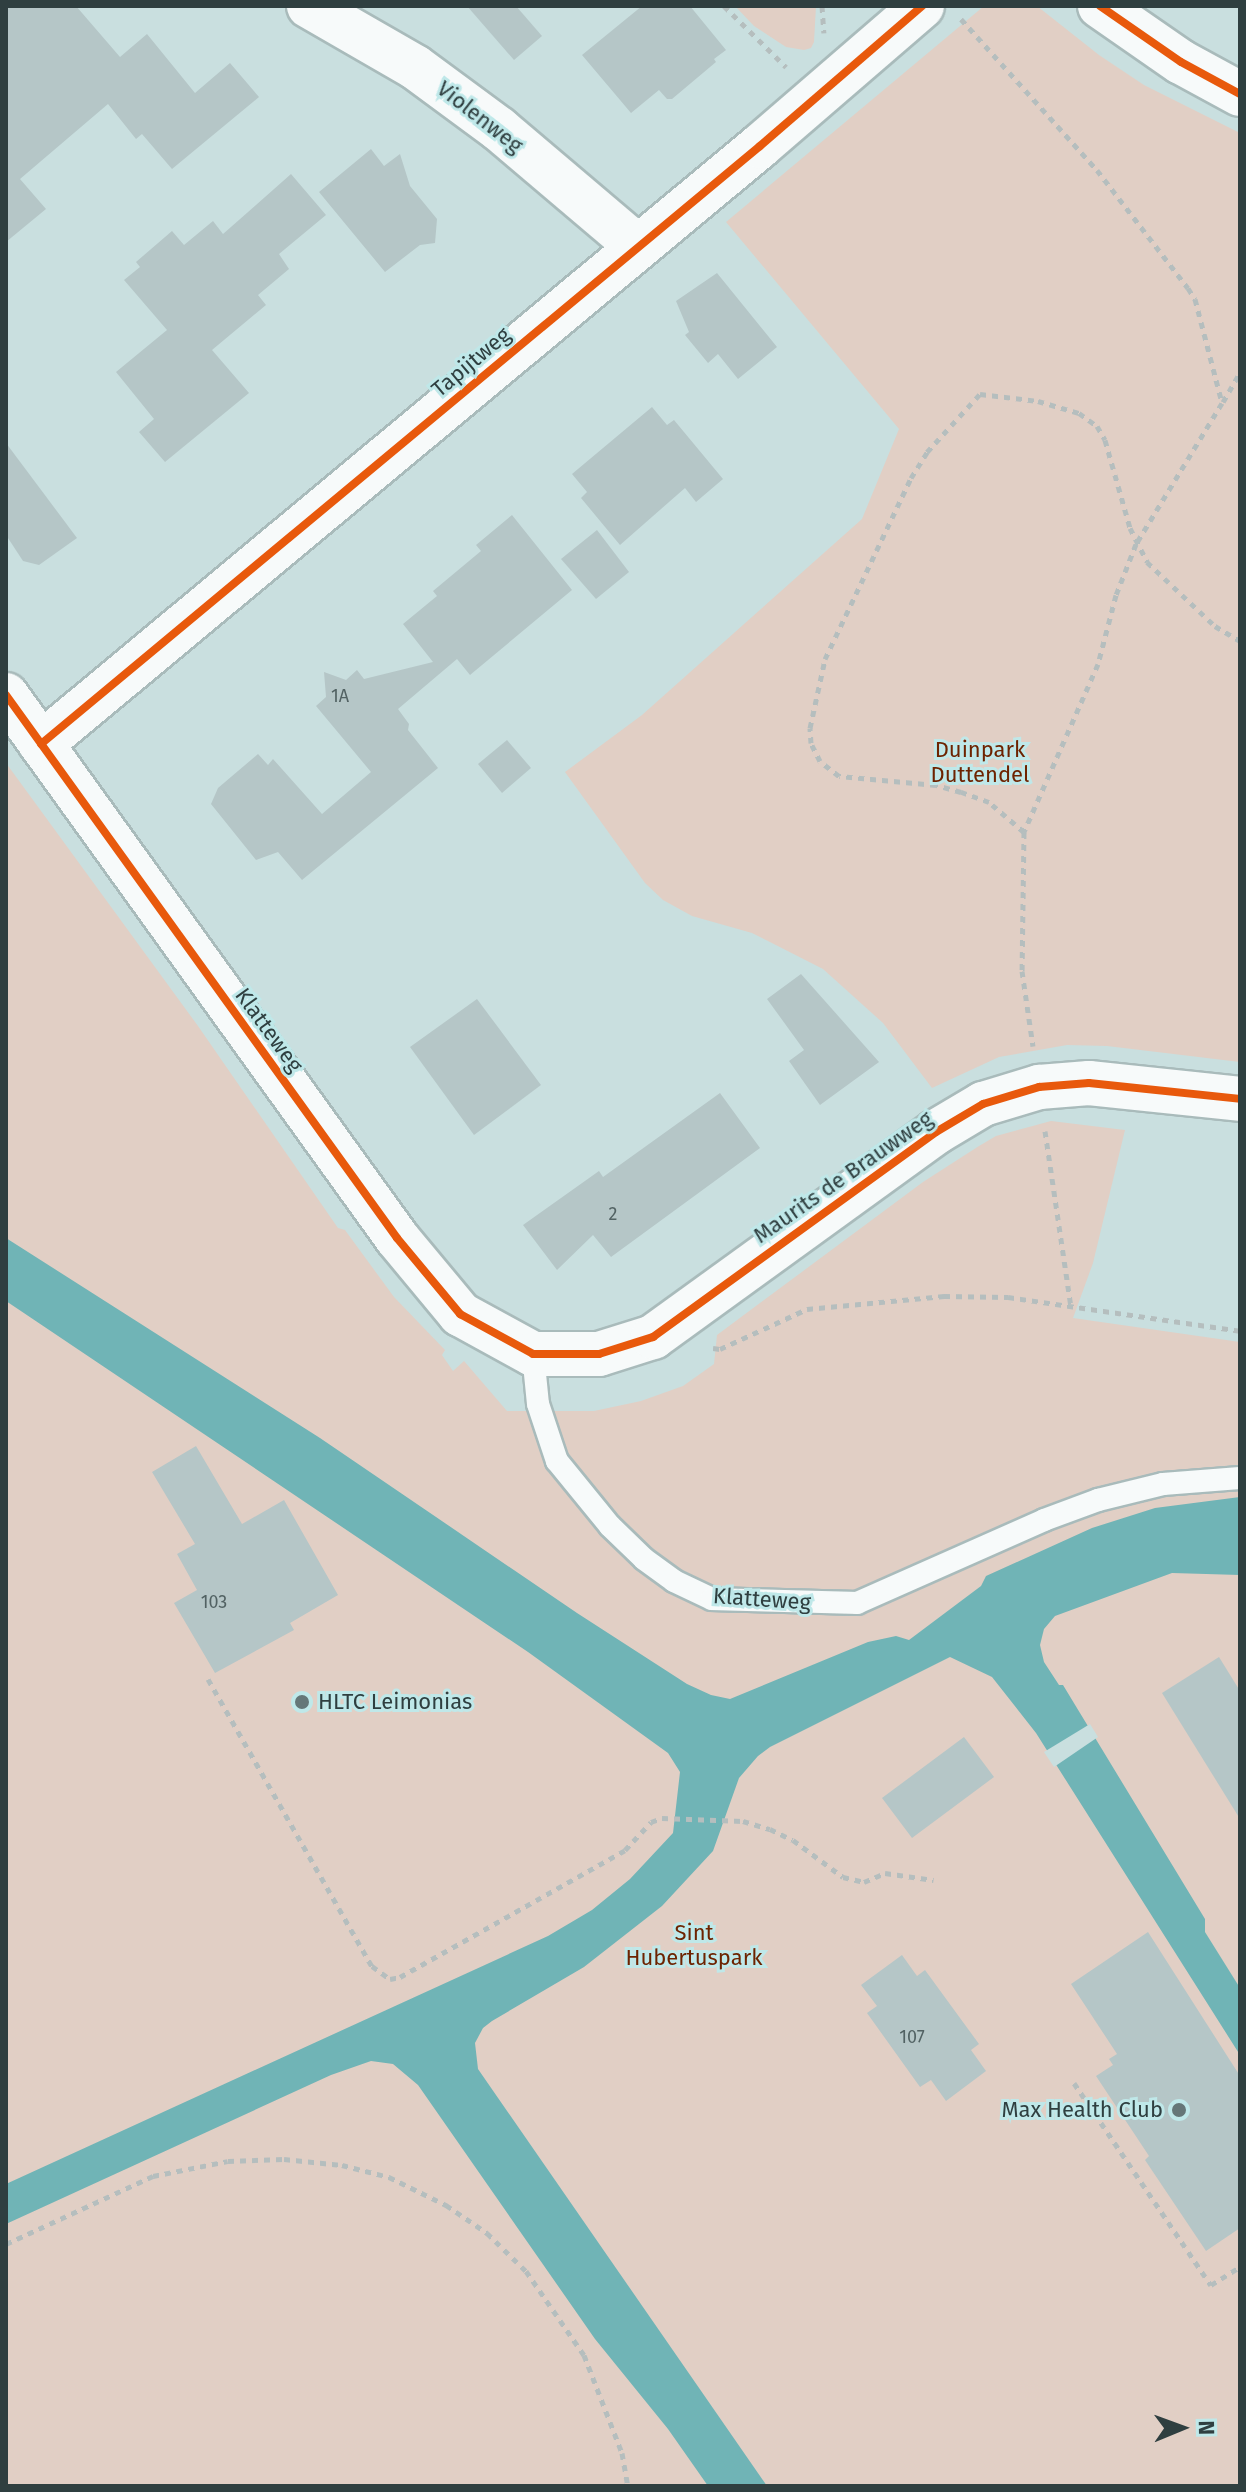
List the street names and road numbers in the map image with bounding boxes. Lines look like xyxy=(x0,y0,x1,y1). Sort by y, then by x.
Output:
street label: Violenweg xyxy=(432,75,528,159)
street label: Tapijtweg xyxy=(426,321,516,403)
street label: Klatteweg xyxy=(230,983,308,1077)
street label: Maurits de Brauwweg xyxy=(748,1105,938,1249)
street label: Klatteweg xyxy=(712,1582,812,1616)

